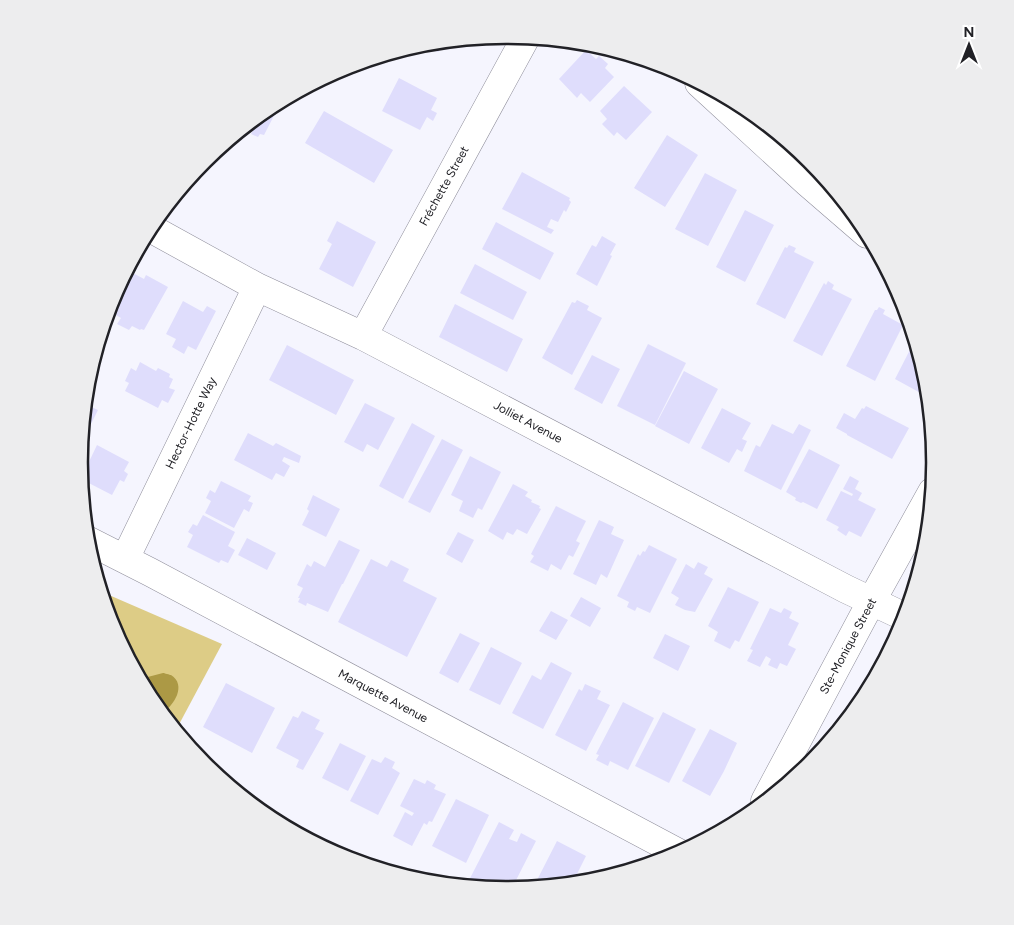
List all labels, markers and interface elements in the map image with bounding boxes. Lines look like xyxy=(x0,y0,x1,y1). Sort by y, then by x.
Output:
north arrow xyxy=(944,20,994,70)
text: N xyxy=(964,24,974,41)
street label: Fréchette Street xyxy=(416,143,472,228)
street label: Hector-Hotte Way xyxy=(163,374,220,471)
street label: Jolliet Avenue xyxy=(491,398,565,446)
street label: Ste-Monique Street xyxy=(817,595,879,696)
street label: Marquette Avenue xyxy=(336,666,431,726)

